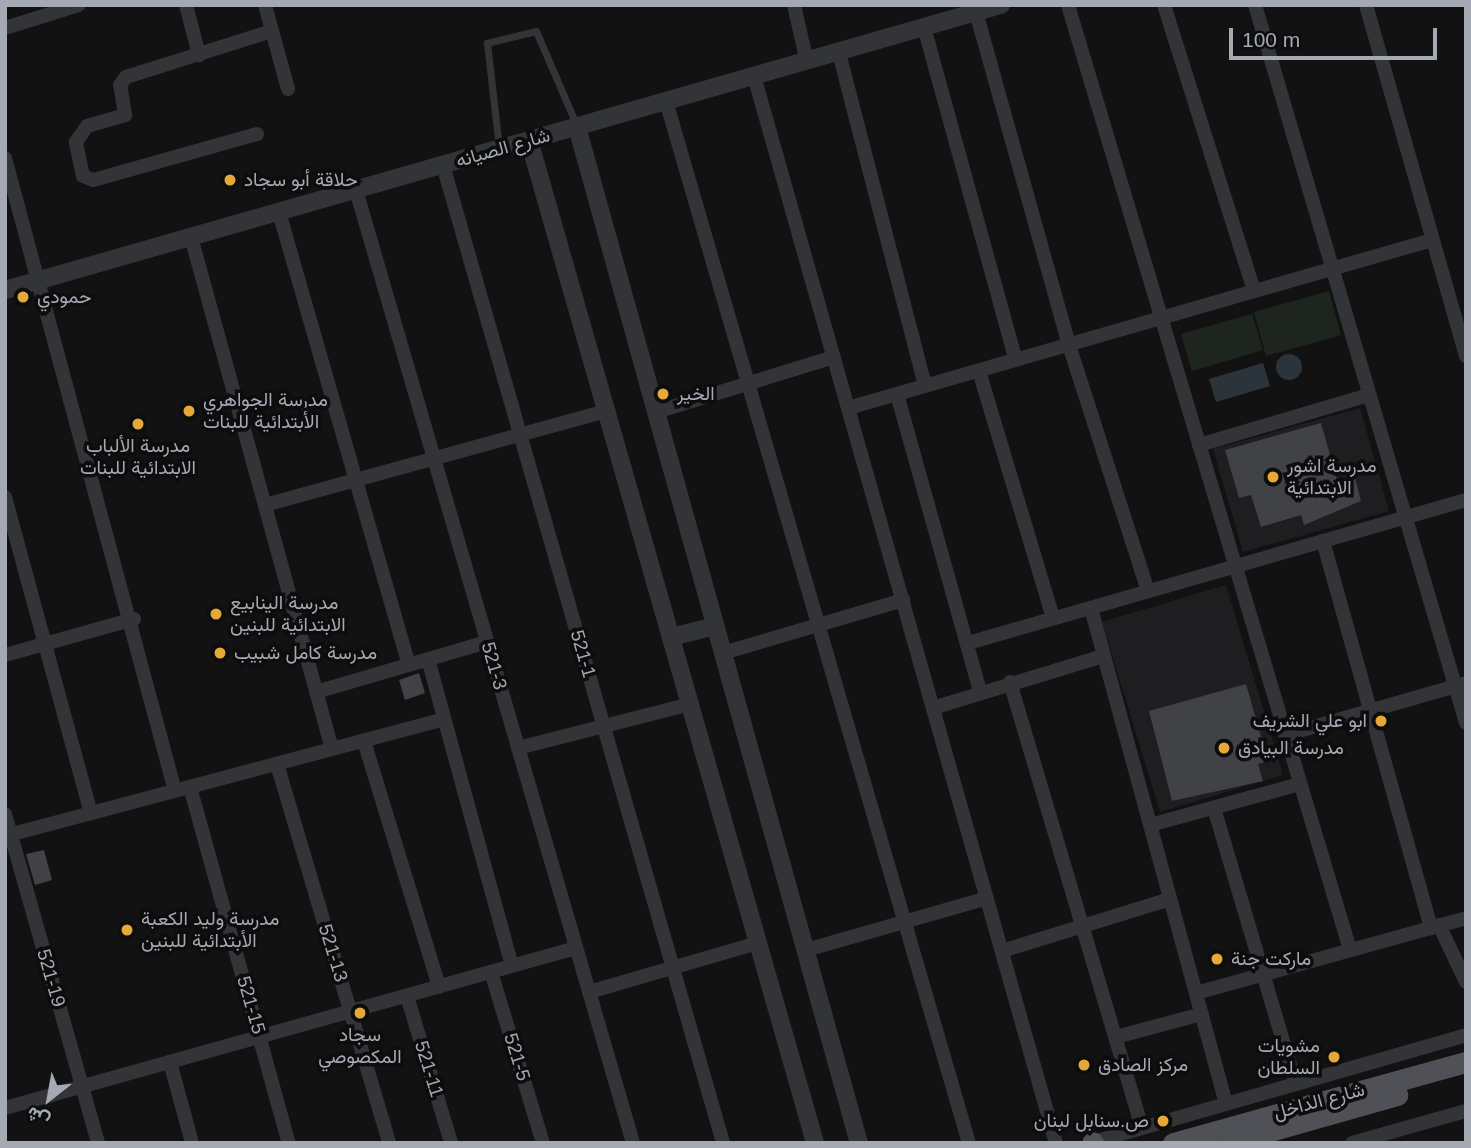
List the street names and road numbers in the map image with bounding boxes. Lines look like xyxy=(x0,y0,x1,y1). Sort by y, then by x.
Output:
street label: شارع الصيانه xyxy=(453,124,553,172)
street label: 521-1 xyxy=(565,628,601,680)
street label: 521-3 xyxy=(476,640,512,692)
street label: 521-13 xyxy=(313,921,353,985)
street label: 521-19 xyxy=(32,946,70,1010)
street label: 521-15 xyxy=(232,973,270,1037)
street label: 521-5 xyxy=(499,1030,535,1084)
street label: 521-11 xyxy=(410,1038,448,1100)
street label: شارع الداخل xyxy=(1271,1078,1367,1124)

